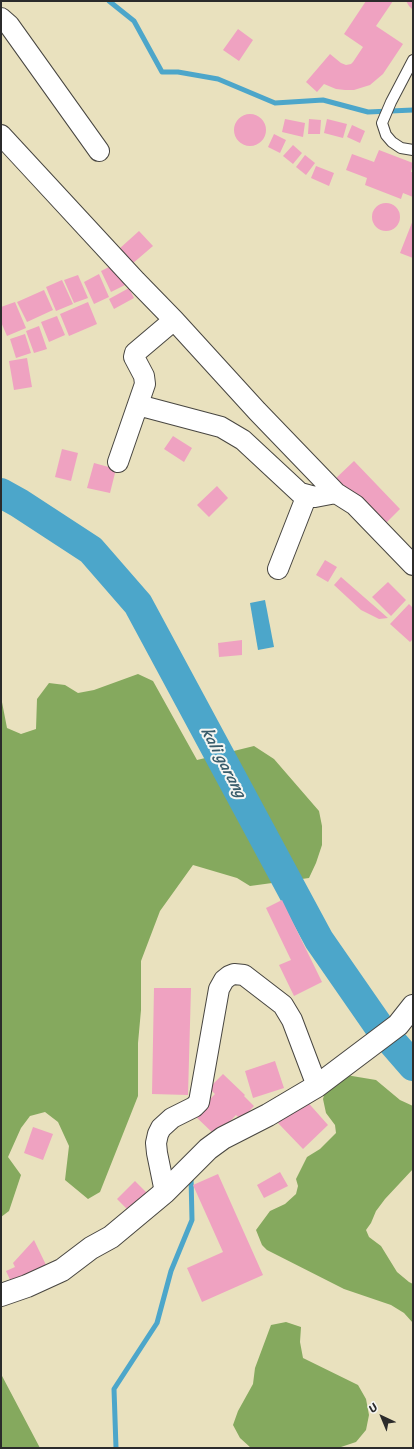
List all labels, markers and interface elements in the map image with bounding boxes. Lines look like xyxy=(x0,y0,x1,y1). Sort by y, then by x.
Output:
water label: kali garang xyxy=(196,724,250,802)
north arrow xyxy=(362,1397,402,1437)
text: U xyxy=(364,1399,383,1417)

